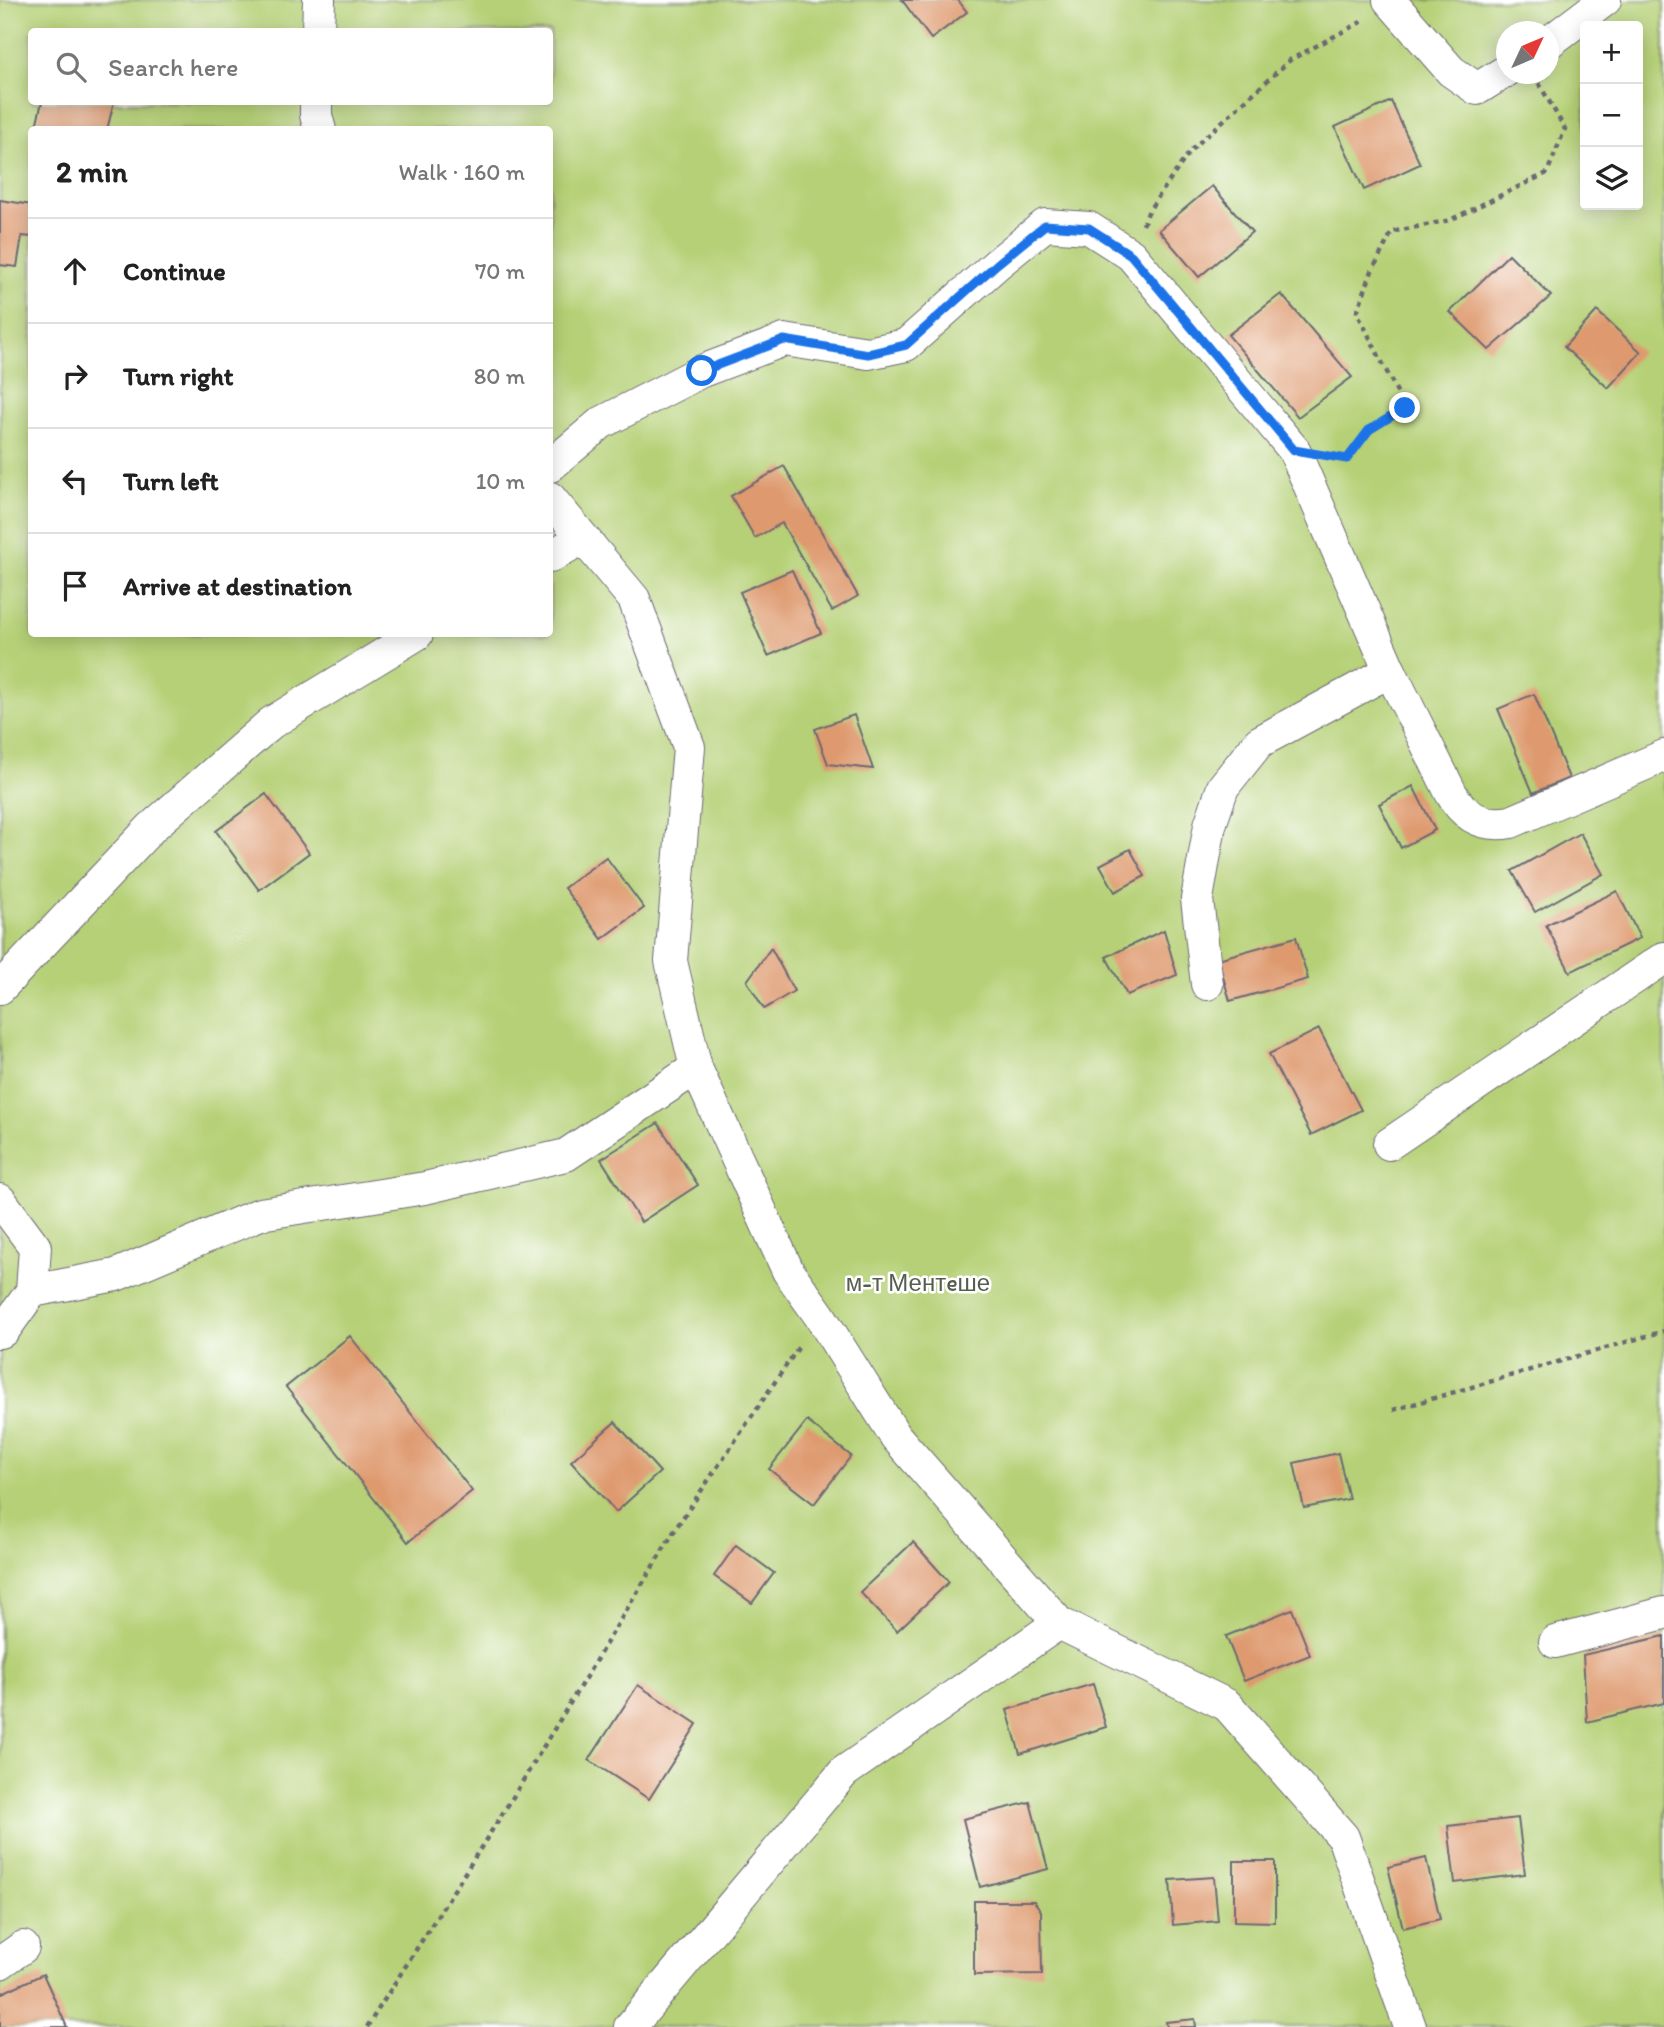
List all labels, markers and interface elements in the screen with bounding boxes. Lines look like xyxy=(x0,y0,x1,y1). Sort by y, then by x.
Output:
north arrow xyxy=(1496,21,1559,84)
map controls xyxy=(1580,21,1643,210)
button: + xyxy=(1580,21,1643,84)
search box xyxy=(28,28,553,105)
icon: search xyxy=(52,48,90,86)
text: Search here xyxy=(108,51,238,83)
button: − xyxy=(1580,84,1643,147)
button: layers xyxy=(1580,147,1643,210)
text: 2 min xyxy=(56,153,127,190)
text: Walk · 160 m xyxy=(399,158,525,186)
icon: ahead xyxy=(56,252,94,290)
text: Continue xyxy=(123,255,226,287)
text: 70 m xyxy=(475,257,525,285)
route start xyxy=(686,355,717,386)
icon: right xyxy=(56,357,94,395)
text: Turn right xyxy=(123,360,234,392)
text: 80 m xyxy=(474,362,525,390)
route end xyxy=(1389,392,1420,423)
icon: left xyxy=(56,462,94,500)
text: Turn left xyxy=(123,465,219,497)
text: 10 m xyxy=(476,467,525,495)
icon: arrive xyxy=(56,567,94,605)
text: Arrive at destination xyxy=(123,570,352,602)
park label: м-т Ментeше xyxy=(846,1268,990,1297)

